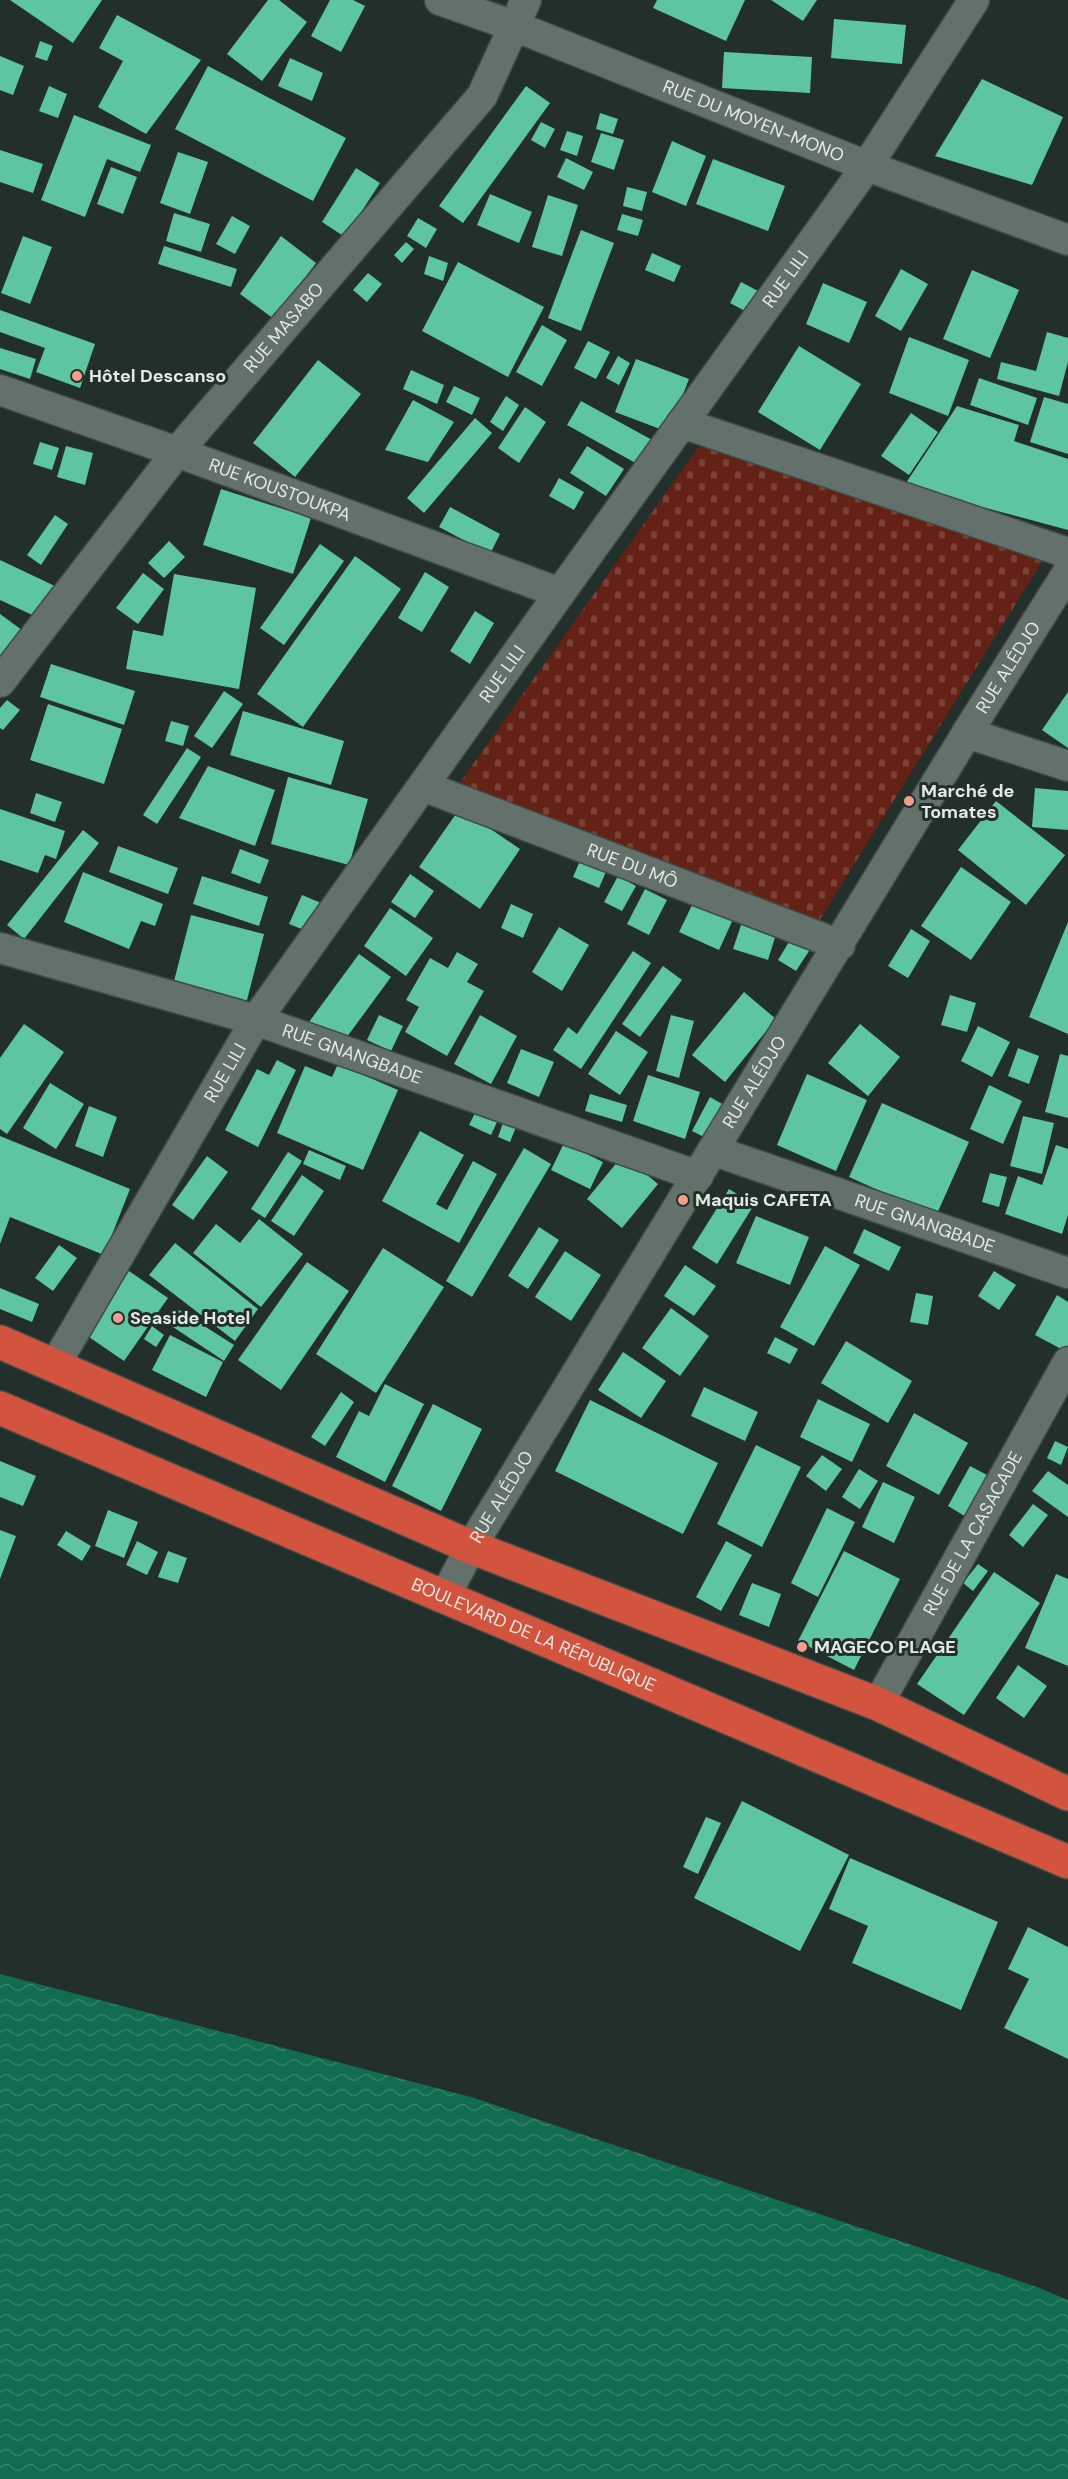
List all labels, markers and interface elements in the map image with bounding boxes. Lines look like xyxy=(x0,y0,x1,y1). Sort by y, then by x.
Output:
street label: RUE DU MOYEN-MONO xyxy=(659,74,848,168)
street label: RUE LILI xyxy=(757,246,814,312)
street label: RUE MASABO xyxy=(238,277,329,378)
place label: Hôtel Descanso xyxy=(89,364,226,388)
marker: Hôtel Descanso xyxy=(70,369,84,383)
street label: RUE KOUSTOUKPA xyxy=(205,453,354,527)
street label: RUE ALÉDJO xyxy=(970,617,1046,718)
street label: RUE LILI xyxy=(474,641,531,707)
place label: Marché de Tomates xyxy=(921,779,1015,824)
marker: Marché de Tomates xyxy=(902,794,916,808)
street label: RUE DU MÔ xyxy=(583,838,681,894)
street label: RUE GNANGBADE xyxy=(279,1018,425,1090)
street label: RUE ALÉDJO xyxy=(717,1031,792,1133)
street label: RUE LILI xyxy=(198,1039,252,1107)
place label: Maquis CAFETA xyxy=(695,1188,832,1212)
street label: RUE GNANGBADE xyxy=(852,1188,998,1259)
marker: Maquis CAFETA xyxy=(676,1193,690,1207)
place label: Seaside Hotel xyxy=(130,1306,250,1330)
marker: Seaside Hotel xyxy=(111,1311,125,1325)
street label: RUE ALÉDJO xyxy=(464,1446,539,1548)
street label: RUE DE LA CASACADE xyxy=(917,1447,1028,1620)
street label: BOULEVARD DE LA RÉPUBLIQUE xyxy=(408,1572,660,1698)
place label: MAGECO PLAGE xyxy=(814,1635,956,1659)
marker: MAGECO PLAGE xyxy=(795,1640,809,1654)

